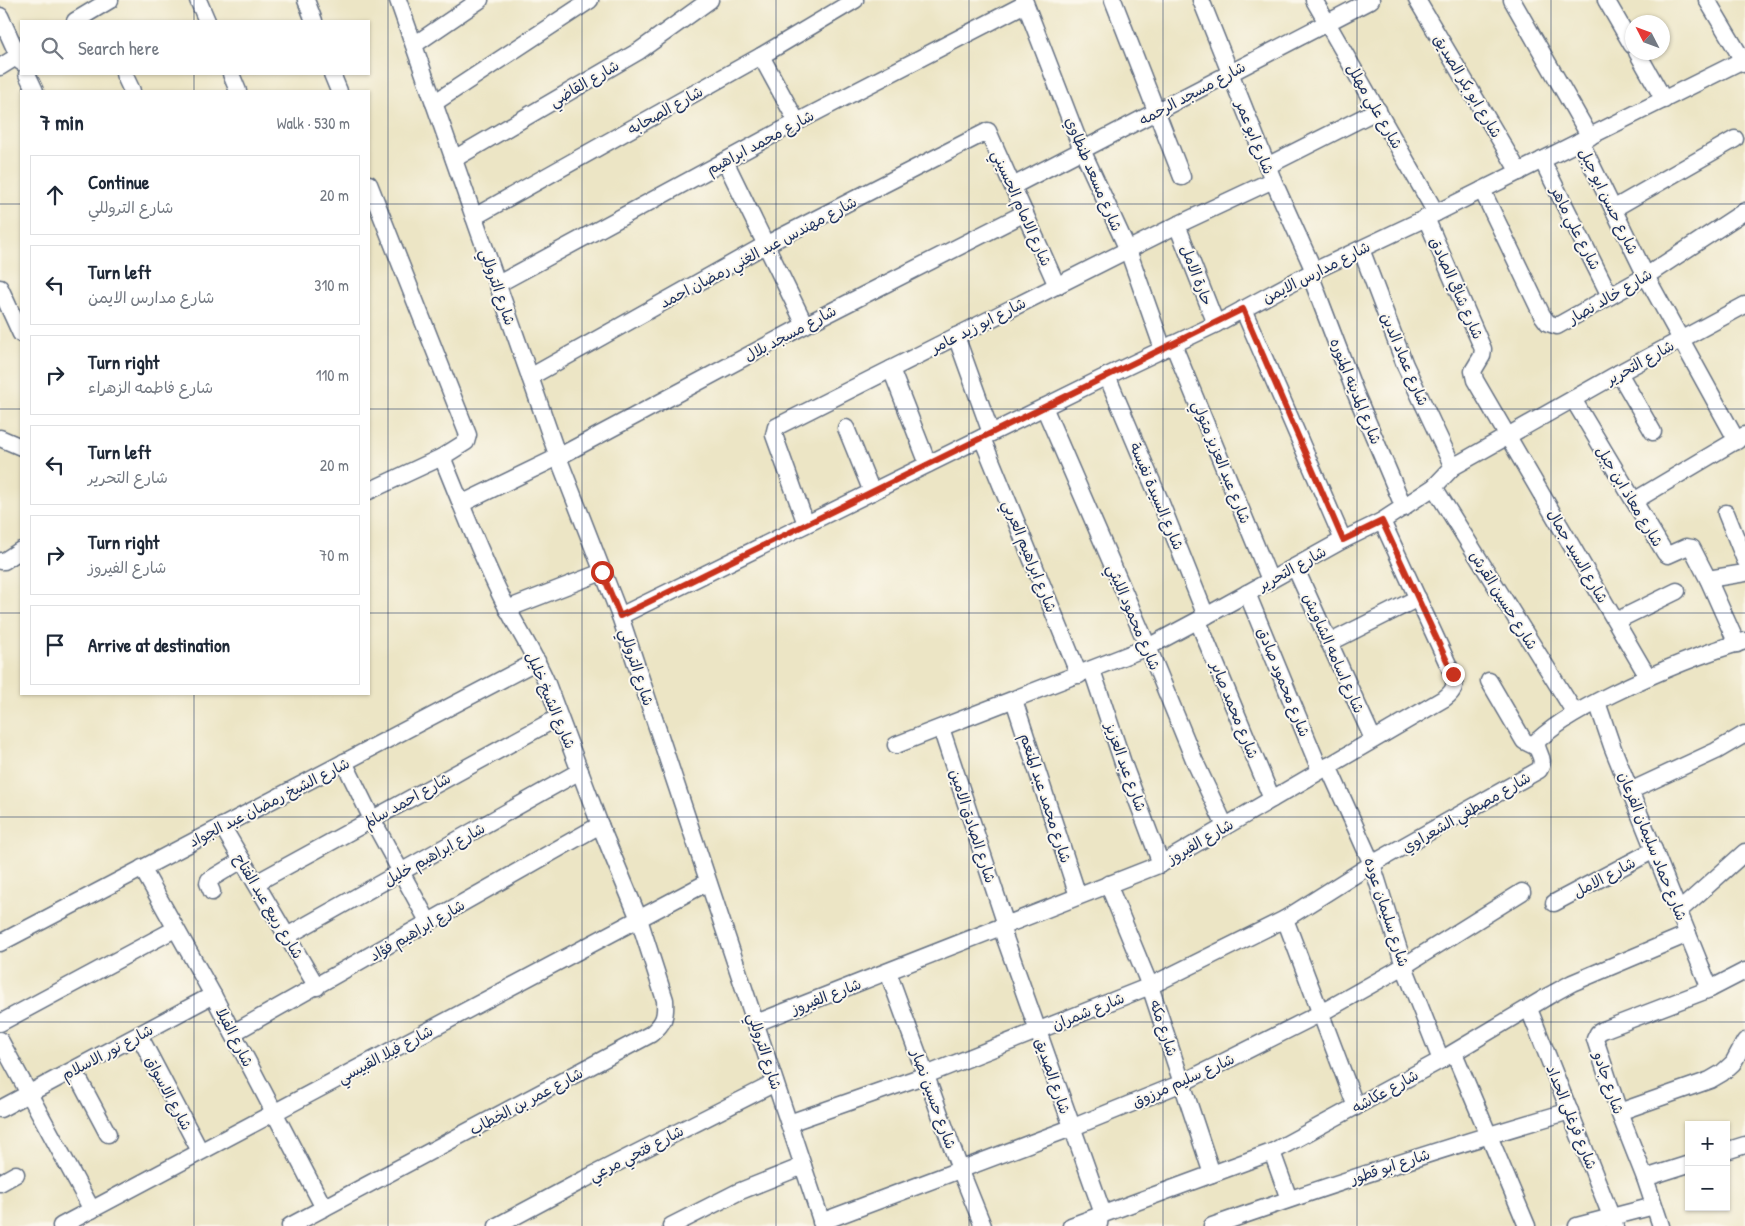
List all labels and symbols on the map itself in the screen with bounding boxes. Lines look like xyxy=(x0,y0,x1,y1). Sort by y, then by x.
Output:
north arrow xyxy=(1625,15,1670,60)
street label: شارع ابو بكر الصديق xyxy=(1429,30,1507,142)
street label: شارع القاضي xyxy=(545,55,624,114)
street label: شارع مسجد الرحمه xyxy=(1135,56,1249,130)
street label: شارع علي مهلل xyxy=(1339,59,1408,154)
street label: شارع الصحابه xyxy=(623,81,707,139)
street label: شارع ابو عمر xyxy=(1230,95,1279,177)
street label: شارع محمد ابراهيم xyxy=(703,105,818,181)
street label: شارع مسعد طنطاوي xyxy=(1060,114,1128,235)
street label: شارع حسن ابو جبل xyxy=(1574,144,1644,258)
street label: شارع الامام الحسيني xyxy=(984,147,1057,271)
street label: شارع علي ماهر xyxy=(1542,181,1606,275)
street label: شارع مهندس عبد الغني رمضان احمد xyxy=(656,191,862,316)
street label: شارع شافي الصادق xyxy=(1425,233,1489,343)
street label: شارع مدارس الايمن xyxy=(1258,236,1374,308)
street label: حارة الامل xyxy=(1176,242,1218,308)
street label: شارع التروللي xyxy=(472,246,521,329)
street label: شارع خالد نصار xyxy=(1563,263,1656,329)
street label: شارع ابو زيد عامر xyxy=(925,292,1029,359)
street label: شارع مسجد بلال xyxy=(740,300,840,366)
street label: شارع عماد الدين xyxy=(1376,309,1434,409)
street label: شارع المدينه المنوره xyxy=(1325,335,1387,447)
street label: شارع التحرير xyxy=(1600,335,1678,390)
street label: شارع عبد العزيز متولي xyxy=(1185,397,1256,528)
street label: شارع السيدة نفيسة xyxy=(1125,439,1189,553)
street label: شارع معاذ ابن جبل xyxy=(1592,442,1668,550)
street label: شارع ابراهيم العربي xyxy=(995,497,1062,616)
street label: شارع السيد جمال xyxy=(1543,505,1613,607)
street label: شارع التحرير xyxy=(1252,541,1330,596)
street label: شارع حسين القرش xyxy=(1465,546,1543,654)
route start xyxy=(591,561,614,584)
street label: شارع محمود الليثي xyxy=(1099,561,1166,674)
street label: شارع اسامه الشاويش xyxy=(1298,590,1370,716)
street label: شارع محمود صادق xyxy=(1252,624,1316,740)
street label: شارع التروللي xyxy=(612,626,659,709)
street label: شارع الشيخ خليل xyxy=(521,648,581,752)
street label: شارع محمد صابر xyxy=(1205,656,1264,762)
route end xyxy=(1442,663,1465,686)
street label: شارع عبد العزيز xyxy=(1100,718,1152,814)
street label: شارع محمد عبد المنعم xyxy=(1013,731,1077,866)
street label: شارع الشيخ رمضان عبد الجواد xyxy=(185,752,353,852)
street label: شارع الصادق الامين xyxy=(945,766,1001,886)
street label: شارع احمد سالم xyxy=(360,767,455,833)
street label: شارع مصطفي الشعراوي xyxy=(1398,767,1536,860)
street label: شارع حماد سليمان الفرعان xyxy=(1614,768,1692,924)
street label: شارع الفيروز xyxy=(1162,814,1237,869)
street label: شارع ابراهيم خليل xyxy=(379,817,490,892)
street label: شارع ربيع عبد الفتاح xyxy=(228,850,309,963)
street label: شارع الامل xyxy=(1569,852,1639,902)
street label: شارع سليمان عوده xyxy=(1359,855,1415,969)
street label: شارع ابراهيم فؤاد xyxy=(365,894,470,968)
street label: شارع الفيروز xyxy=(787,973,864,1019)
street label: شارع شمران xyxy=(1049,987,1127,1035)
street label: شارع مكه xyxy=(1145,997,1183,1059)
street label: شارع الفيلا xyxy=(211,1004,259,1070)
street label: شارع التروللي xyxy=(740,1010,787,1093)
street label: شارع نور الاسلام xyxy=(57,1019,157,1086)
street label: شارع فيلا القبيسي xyxy=(333,1020,438,1091)
street label: شارع الصديق xyxy=(1030,1035,1076,1117)
street label: شارع حسين نصار xyxy=(906,1045,962,1152)
street label: شارع سليم مرزوق xyxy=(1128,1048,1238,1114)
street label: شارع جادو xyxy=(1588,1048,1629,1117)
street label: شارع الاسواق xyxy=(141,1052,197,1134)
street label: شارع عمر بن الخطاب xyxy=(465,1062,587,1140)
street label: شارع فرغلى الحداد xyxy=(1541,1062,1603,1172)
street label: شارع عكاشه xyxy=(1348,1064,1422,1118)
street label: شارع فتحي مرعي xyxy=(585,1120,688,1189)
street label: شارع ابو قطور xyxy=(1347,1143,1433,1189)

